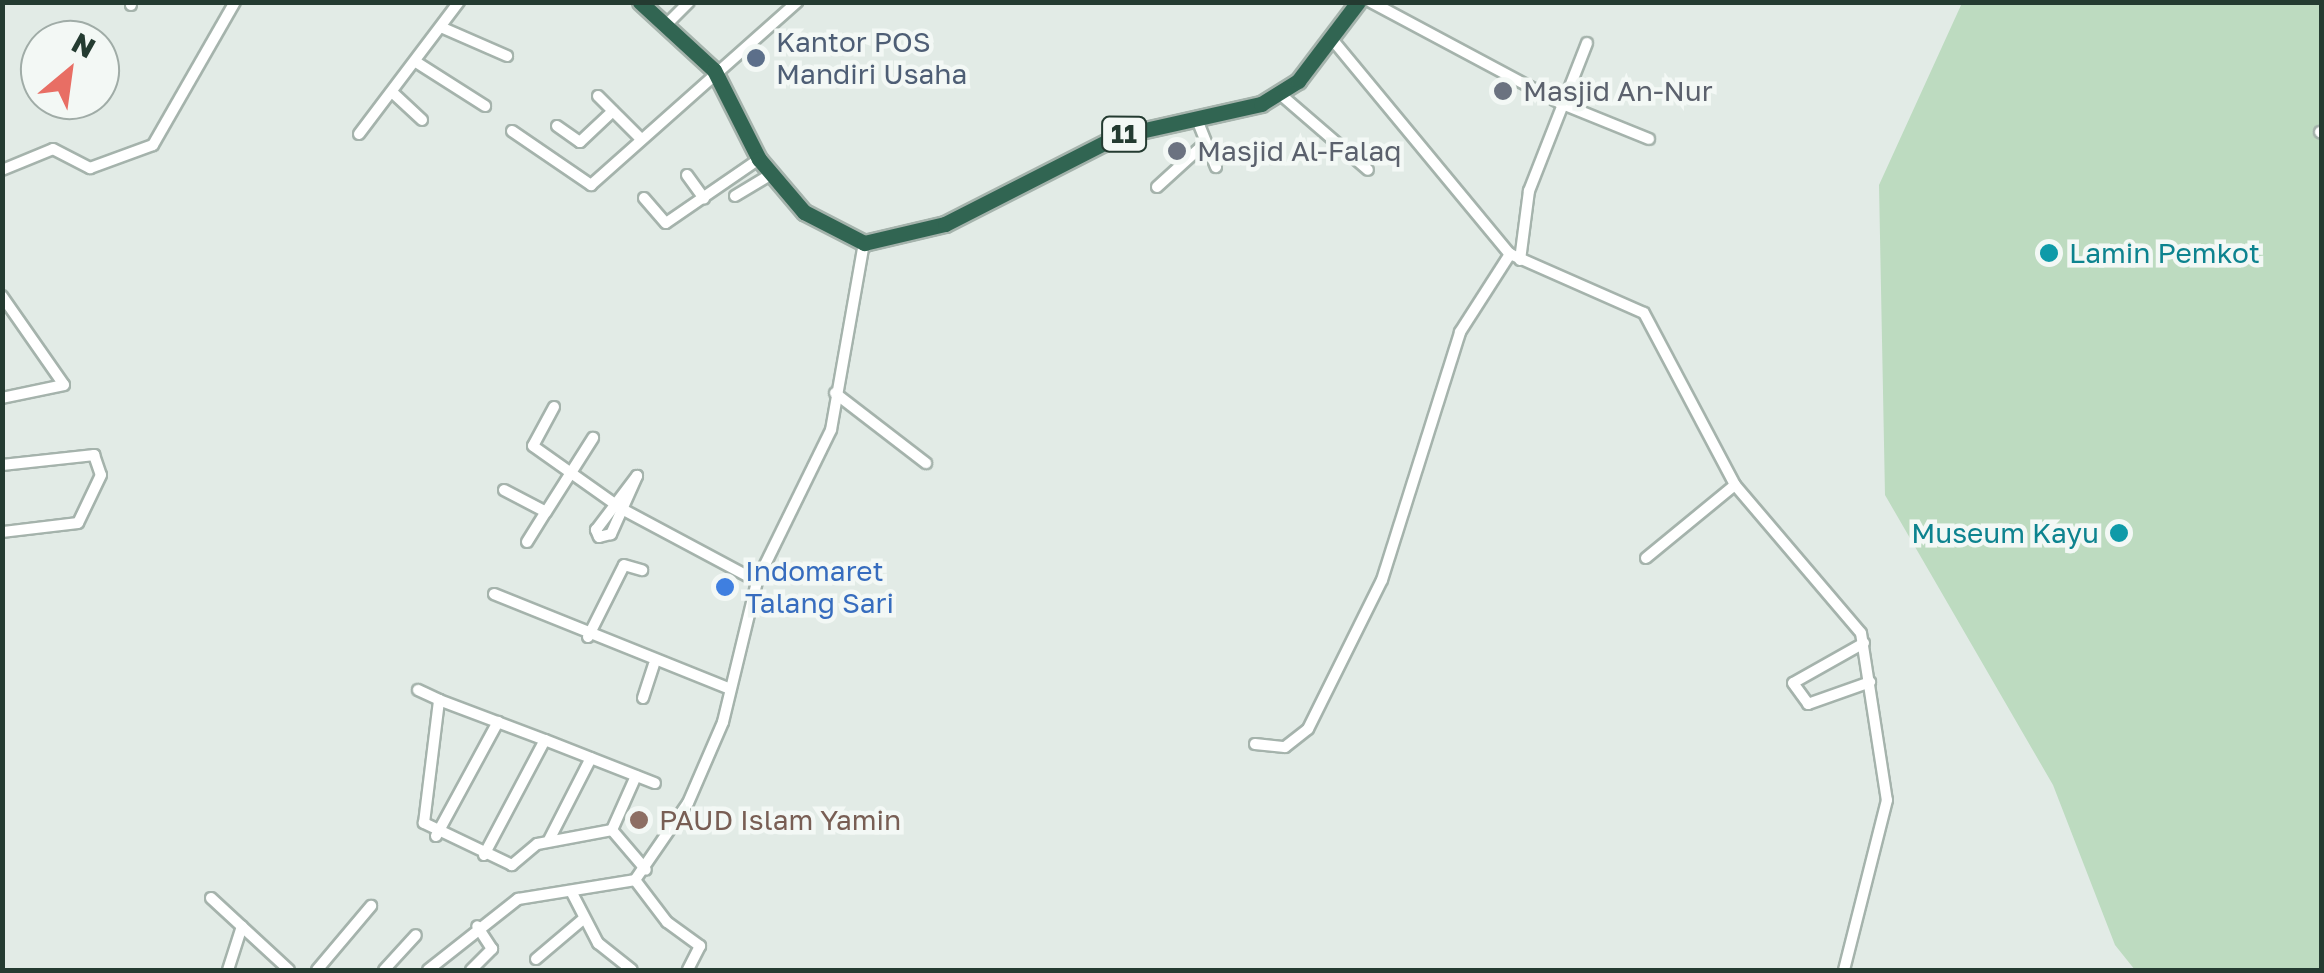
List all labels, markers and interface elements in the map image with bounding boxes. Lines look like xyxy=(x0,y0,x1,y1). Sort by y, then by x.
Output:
north arrow xyxy=(20,20,120,120)
text: N xyxy=(67,25,101,65)
place label: Kantor POS Mandiri Usaha xyxy=(776,25,967,91)
marker: Kantor POS Mandiri Usaha xyxy=(745,47,767,69)
place label: Masjid An-Nur xyxy=(1523,74,1713,108)
marker: Masjid An-Nur xyxy=(1492,80,1514,102)
road number: 11 xyxy=(1099,114,1149,154)
place label: Masjid Al-Falaq xyxy=(1197,134,1402,168)
marker: Masjid Al-Falaq xyxy=(1166,140,1188,162)
place label: Lamin Pemkot xyxy=(2069,236,2260,270)
marker: Lamin Pemkot xyxy=(2038,242,2060,264)
place label: Museum Kayu xyxy=(1911,516,2099,550)
marker: Museum Kayu xyxy=(2108,522,2130,544)
place label: Indomaret Talang Sari xyxy=(745,554,894,620)
marker: Indomaret Talang Sari xyxy=(714,576,736,598)
place label: PAUD Islam Yamin xyxy=(659,803,901,837)
marker: PAUD Islam Yamin xyxy=(628,809,650,831)

